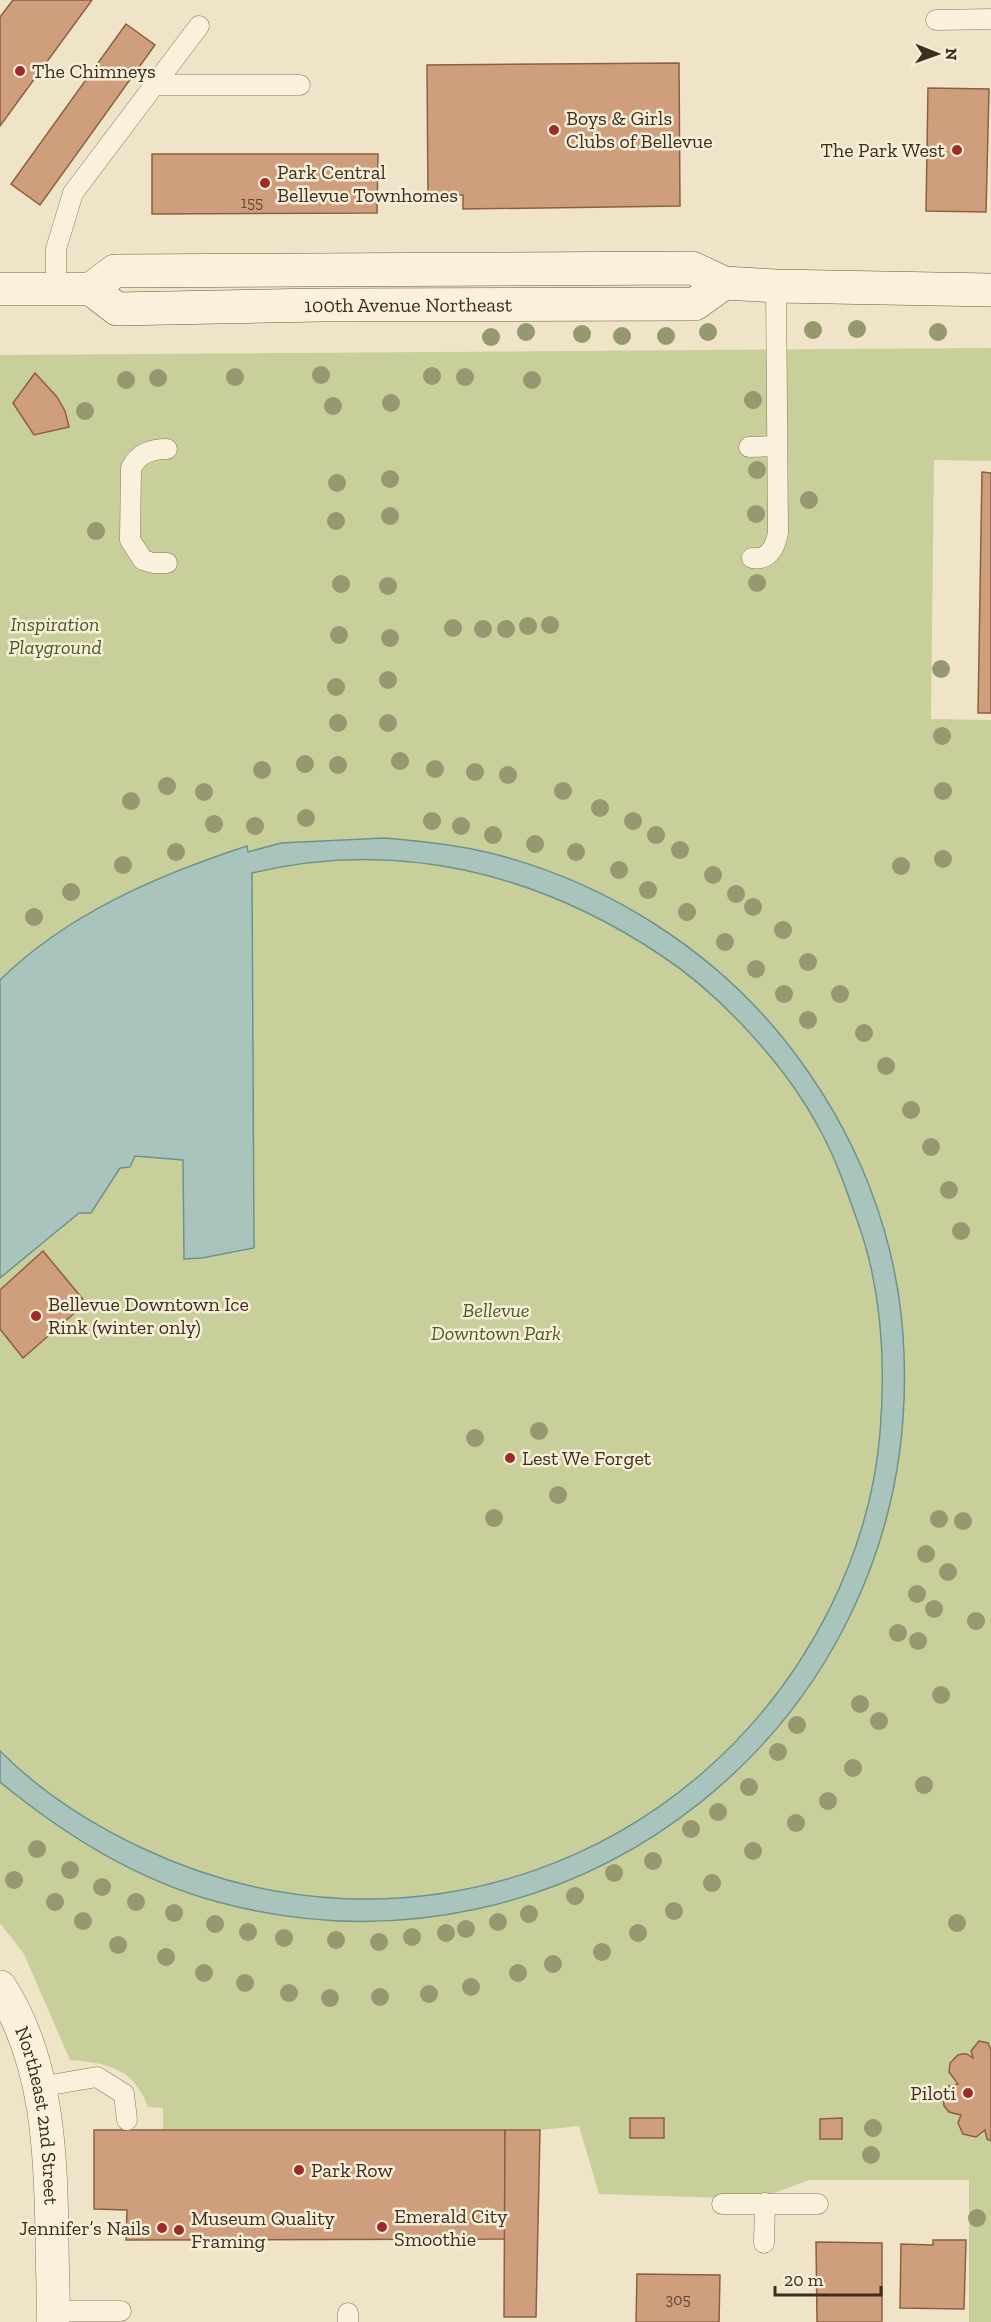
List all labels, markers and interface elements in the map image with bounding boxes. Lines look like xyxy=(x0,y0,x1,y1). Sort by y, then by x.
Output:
north arrow xyxy=(907,24,967,84)
text: N xyxy=(942,48,961,61)
place label: The Chimneys xyxy=(32,59,156,83)
marker: The Chimneys xyxy=(13,64,27,78)
place label: Boys & Girls Clubs of Bellevue xyxy=(566,106,713,153)
marker: Boys & Girls Clubs of Bellevue xyxy=(547,123,561,137)
place label: The Park West xyxy=(821,138,946,162)
marker: The Park West xyxy=(950,143,964,157)
place label: Park Central Bellevue Townhomes xyxy=(277,160,458,207)
marker: Park Central Bellevue Townhomes xyxy=(258,176,272,190)
house number: 155 xyxy=(241,193,263,212)
street label: 100th Avenue Northeast xyxy=(304,292,513,317)
park label: Inspiration Playground xyxy=(8,612,102,659)
place label: Bellevue Downtown Ice Rink (winter only) xyxy=(48,1292,249,1339)
park label: Bellevue Downtown Park xyxy=(431,1298,561,1345)
marker: Bellevue Downtown Ice Rink (winter only) xyxy=(29,1309,43,1323)
place label: Lest We Forget xyxy=(522,1446,652,1470)
marker: Lest We Forget xyxy=(503,1451,517,1465)
street label: Northeast 2nd Street xyxy=(10,2023,63,2206)
place label: Piloti xyxy=(910,2081,956,2105)
marker: Piloti xyxy=(961,2086,975,2100)
place label: Park Row xyxy=(311,2158,393,2182)
marker: Park Row xyxy=(292,2163,306,2177)
place label: Emerald City Smoothie xyxy=(394,2204,508,2251)
place label: Museum Quality Framing xyxy=(191,2206,336,2253)
place label: Jennifer’s Nails xyxy=(19,2216,150,2240)
marker: Emerald City Smoothie xyxy=(375,2220,389,2234)
marker: Jennifer’s Nails xyxy=(155,2221,169,2235)
marker: Museum Quality Framing xyxy=(172,2223,186,2237)
scale bar xyxy=(775,2259,882,2297)
text: 20 m xyxy=(784,2269,824,2291)
house number: 305 xyxy=(665,2290,691,2309)

